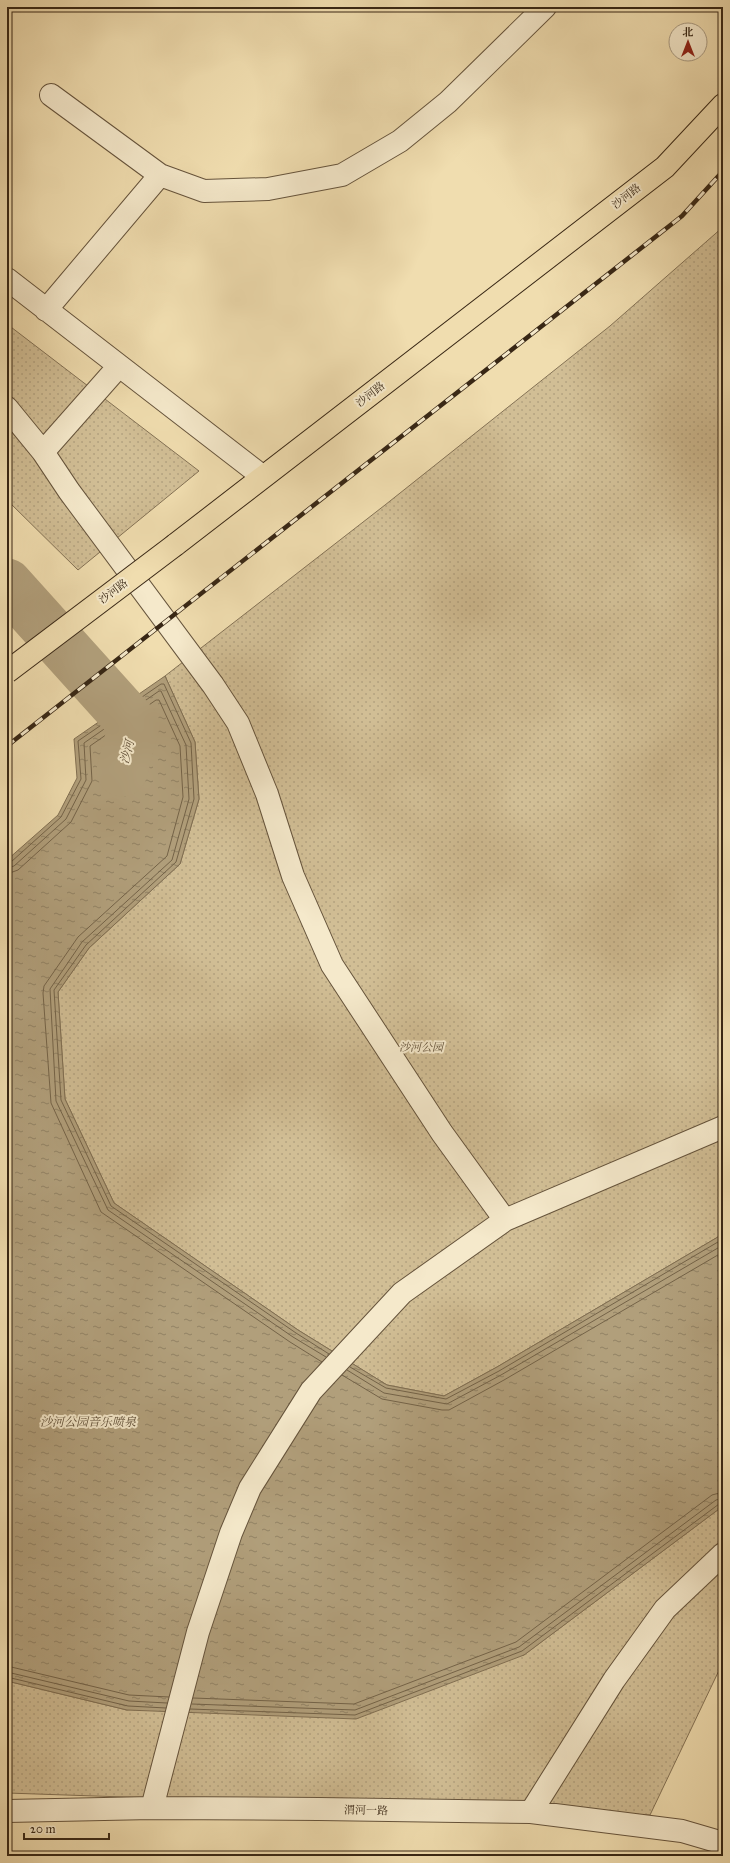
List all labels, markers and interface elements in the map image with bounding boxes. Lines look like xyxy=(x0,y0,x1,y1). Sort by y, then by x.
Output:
north arrow xyxy=(668,22,708,62)
text: 北 xyxy=(683,26,694,39)
street label: 沙河路 xyxy=(609,181,643,212)
street label: 沙河路 xyxy=(353,379,387,410)
street label: 沙河路 xyxy=(96,576,130,607)
water label: 沙河 xyxy=(117,737,137,765)
park label: 沙河公园 xyxy=(399,1041,445,1054)
water label: 沙河公园音乐喷泉 xyxy=(40,1415,137,1429)
street label: 渭河一路 xyxy=(344,1804,388,1817)
scale bar xyxy=(24,1815,109,1841)
text: 20 m xyxy=(30,1822,56,1836)

